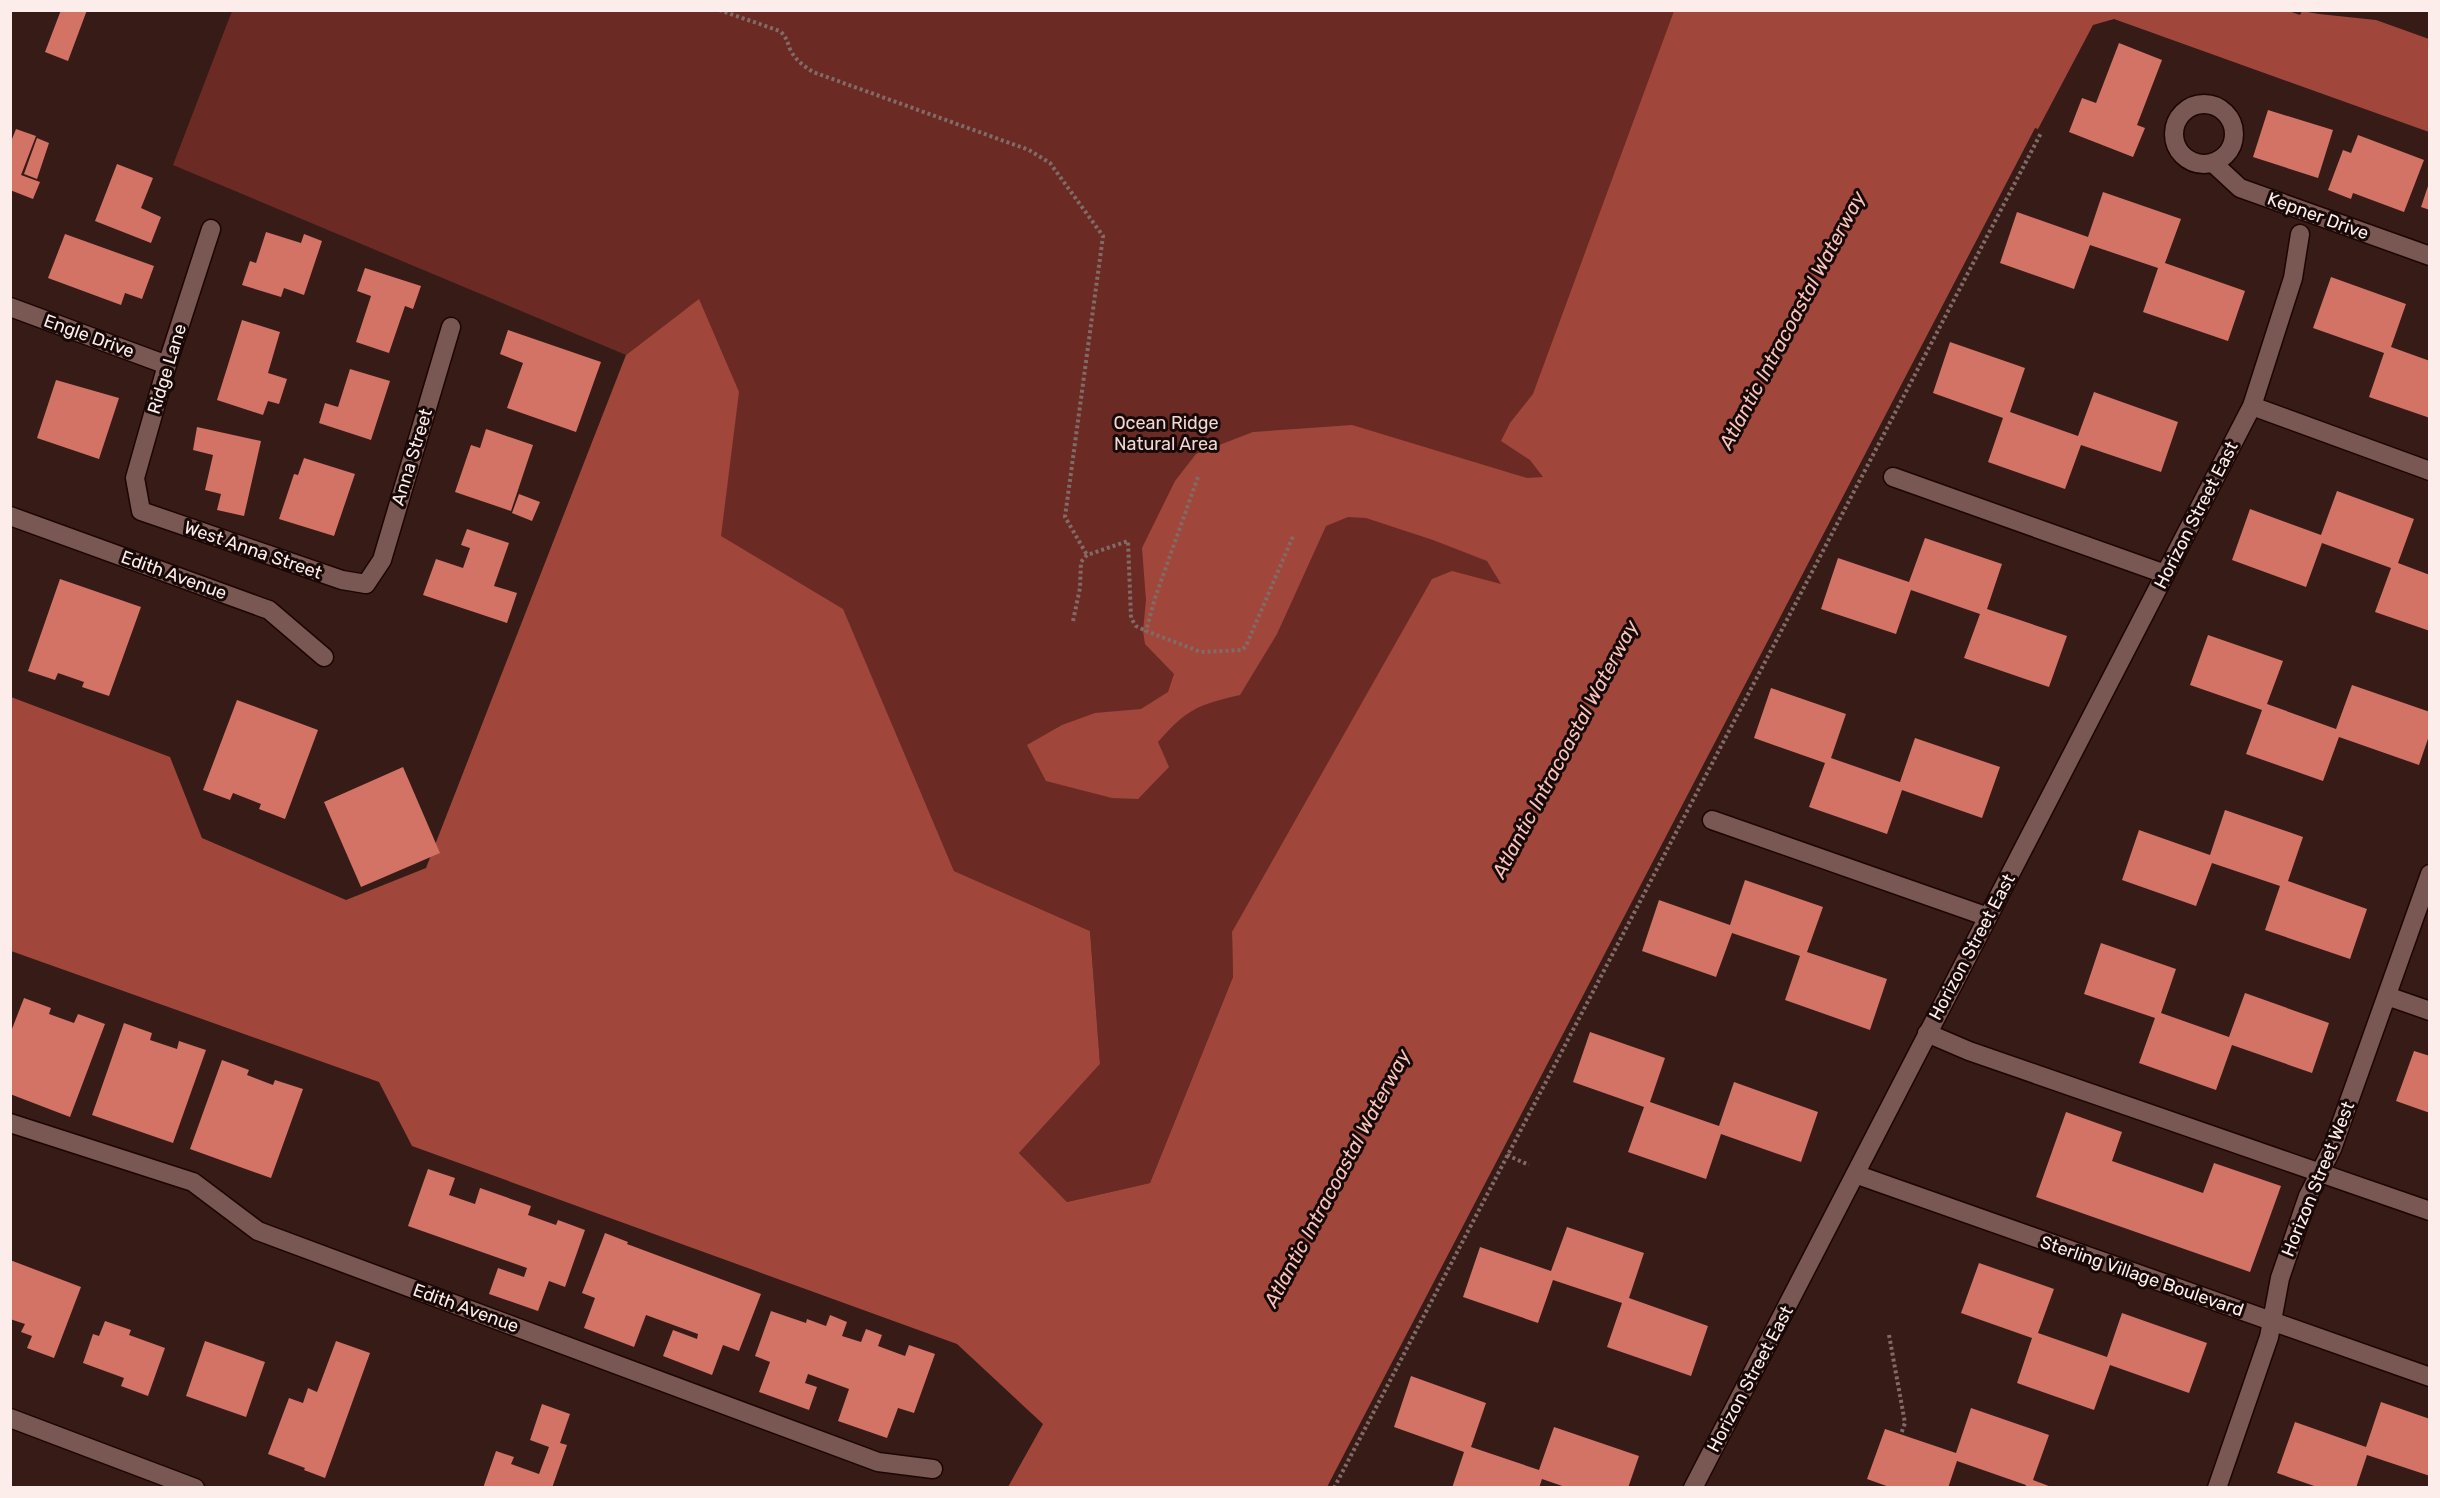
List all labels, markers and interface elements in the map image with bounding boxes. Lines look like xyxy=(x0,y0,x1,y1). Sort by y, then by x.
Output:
water label: Atlantic Intracoastal Waterway xyxy=(1713,186,1871,454)
street label: Kepner Drive xyxy=(2264,187,2372,245)
street label: Engle Drive xyxy=(41,309,137,363)
street label: Ridge Lane xyxy=(143,321,191,417)
street label: Anna Street xyxy=(387,406,437,508)
park label: Ocean Ridge Natural Area xyxy=(1113,412,1219,455)
street label: Horizon Street East xyxy=(2149,438,2243,592)
street label: West Anna Street xyxy=(181,516,325,584)
street label: Edith Avenue xyxy=(118,546,230,604)
water label: Atlantic Intracoastal Waterway xyxy=(1486,615,1644,883)
street label: Horizon Street East xyxy=(1924,870,2020,1024)
water label: Atlantic Intracoastal Waterway xyxy=(1258,1044,1416,1312)
street label: Horizon Street West xyxy=(2277,1098,2359,1260)
street label: Sterling Village Boulevard xyxy=(2037,1231,2247,1321)
street label: Edith Avenue xyxy=(410,1279,522,1337)
street label: Horizon Street East xyxy=(1702,1302,1798,1456)

